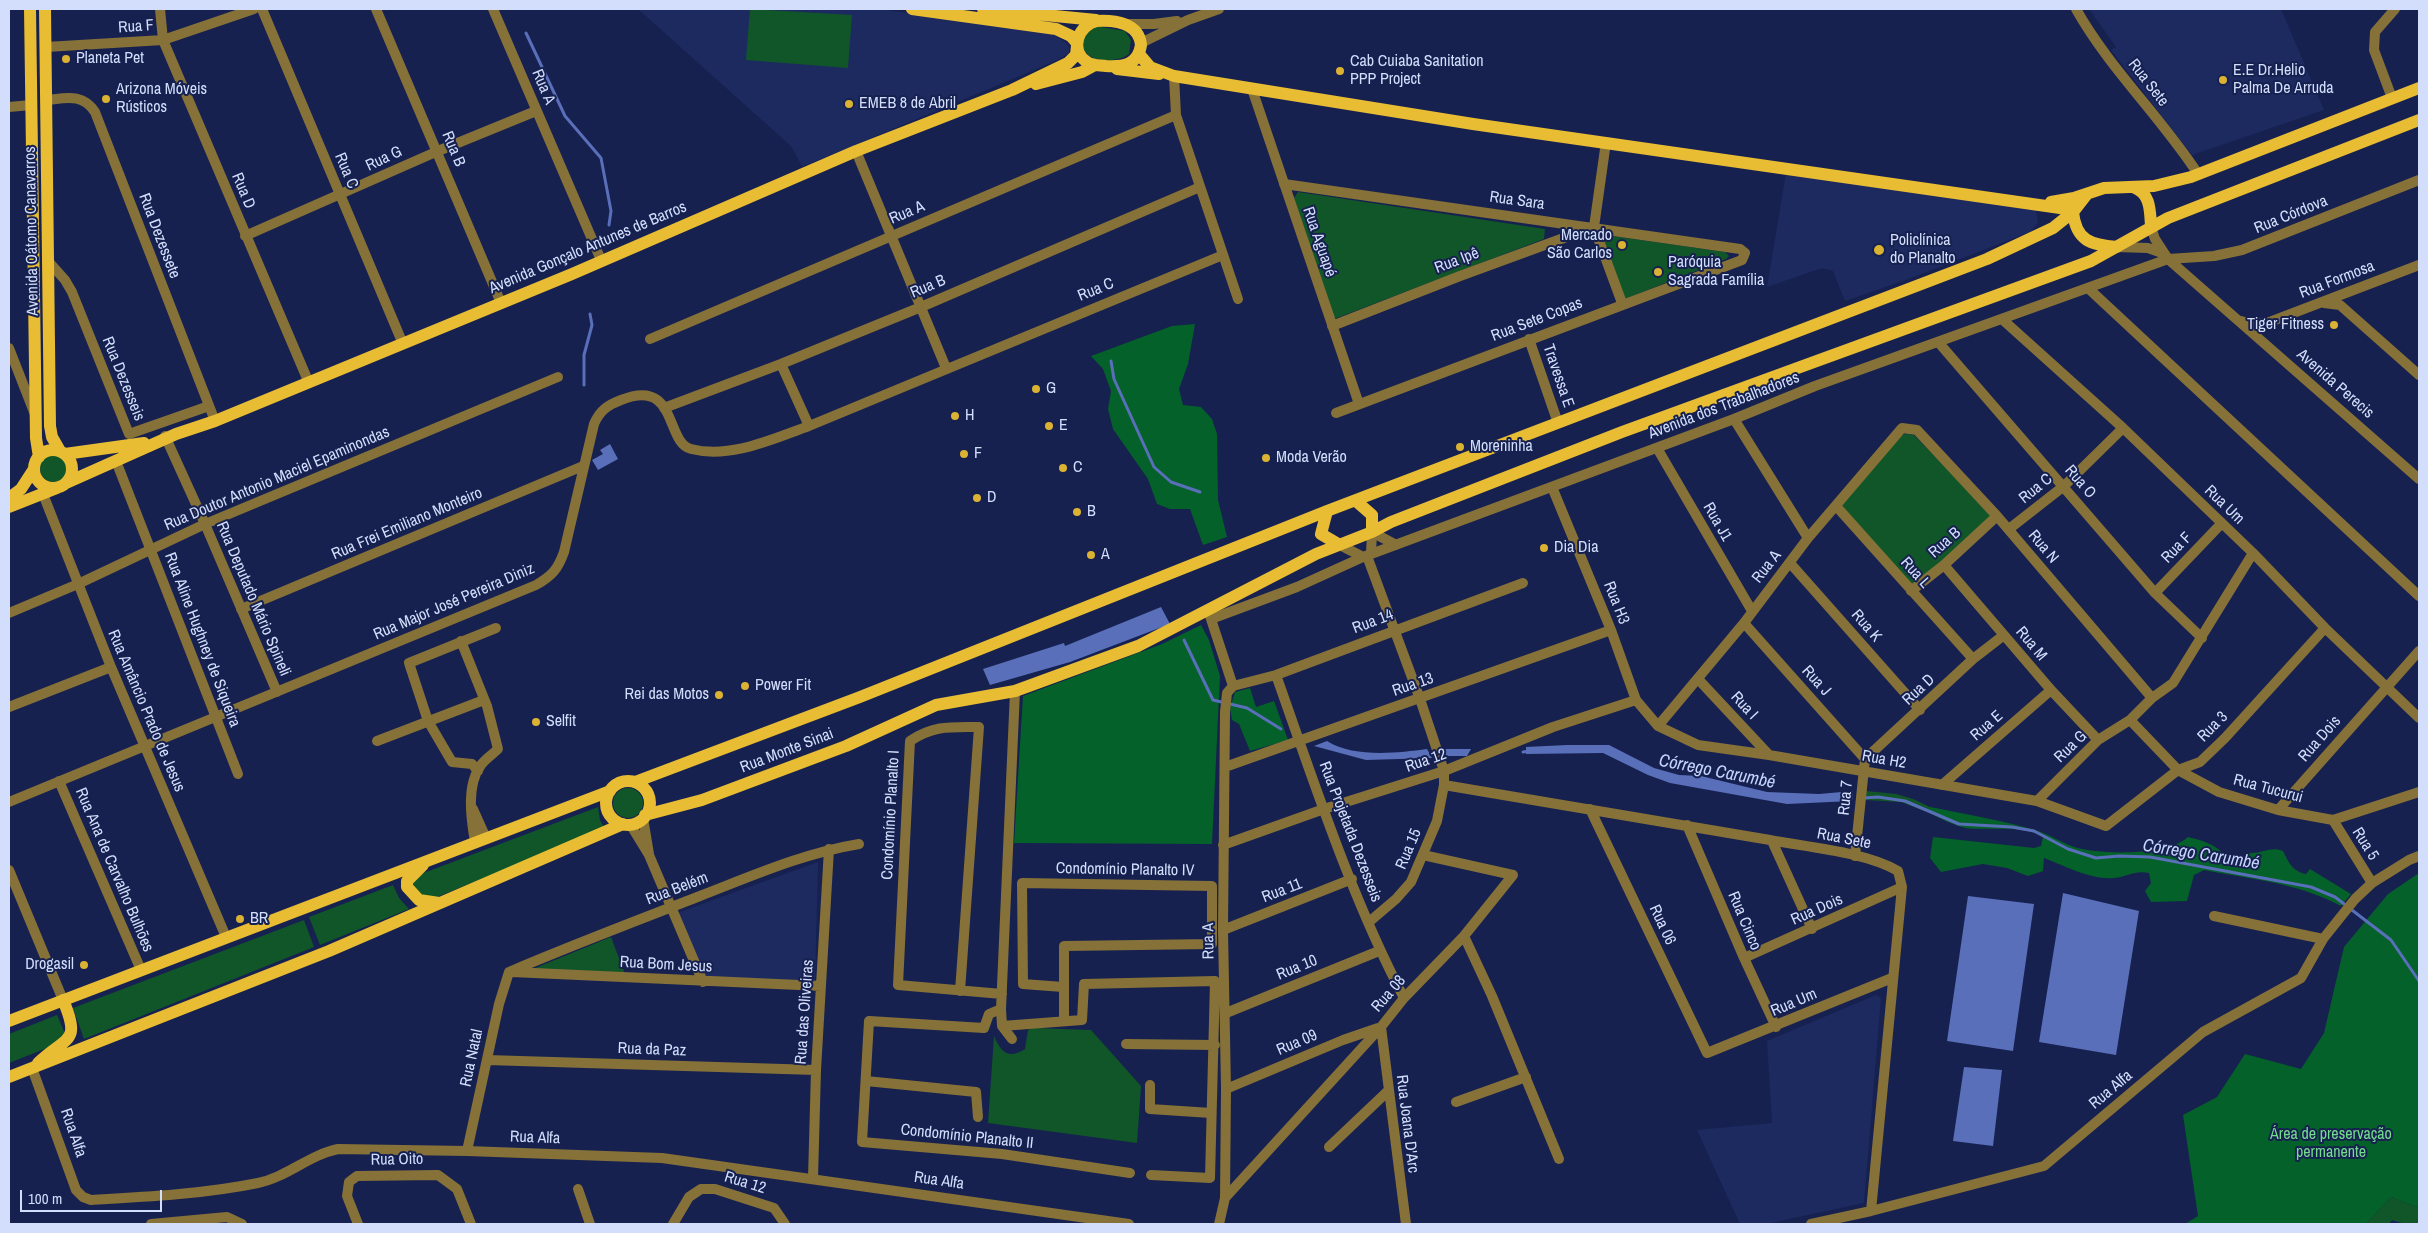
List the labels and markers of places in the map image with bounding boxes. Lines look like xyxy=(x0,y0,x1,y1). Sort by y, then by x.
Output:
place label: Planeta Pet xyxy=(76,49,144,69)
place label: Cab Cuiaba Sanitation PPP Project xyxy=(1350,52,1483,90)
marker: Planeta Pet xyxy=(60,53,72,65)
place label: E.E Dr.Helio Palma De Arruda xyxy=(2233,61,2334,99)
marker: Cab Cuiaba Sanitation PPP Project xyxy=(1334,65,1346,77)
marker: E.E Dr.Helio Palma De Arruda xyxy=(2217,74,2229,86)
place label: Arizona Móveis Rústicos xyxy=(116,80,207,118)
marker: Arizona Móveis Rústicos xyxy=(100,93,112,105)
place label: EMEB 8 de Abril xyxy=(859,94,956,114)
marker: EMEB 8 de Abril xyxy=(843,98,855,110)
place label: Mercado São Carlos xyxy=(1547,226,1612,264)
place label: Policlínica do Planalto xyxy=(1890,231,1956,269)
marker: Mercado São Carlos xyxy=(1616,239,1628,251)
marker: Policlínica do Planalto xyxy=(1872,243,1886,257)
place label: Paróquia Sagrada Família xyxy=(1668,253,1764,291)
marker: Paróquia Sagrada Família xyxy=(1652,266,1664,278)
place label: Tiger Fitness xyxy=(2247,315,2324,335)
marker: Tiger Fitness xyxy=(2328,319,2340,331)
place label: G xyxy=(1046,379,1056,399)
marker: G xyxy=(1030,383,1042,395)
place label: H xyxy=(965,406,974,426)
marker: H xyxy=(949,410,961,422)
place label: E xyxy=(1059,416,1068,436)
marker: E xyxy=(1043,420,1055,432)
place label: Moreninha xyxy=(1470,437,1533,457)
marker: Moreninha xyxy=(1454,441,1466,453)
place label: F xyxy=(974,444,982,464)
marker: F xyxy=(958,448,970,460)
place label: Moda Verão xyxy=(1276,448,1347,468)
marker: Moda Verão xyxy=(1260,452,1272,464)
place label: C xyxy=(1073,458,1082,478)
marker: C xyxy=(1057,462,1069,474)
place label: D xyxy=(987,488,996,508)
marker: D xyxy=(971,492,983,504)
place label: B xyxy=(1087,502,1096,522)
marker: B xyxy=(1071,506,1083,518)
place label: Dia Dia xyxy=(1554,538,1598,558)
marker: Dia Dia xyxy=(1538,542,1550,554)
place label: A xyxy=(1101,545,1110,565)
marker: A xyxy=(1085,549,1097,561)
place label: Power Fit xyxy=(755,676,811,696)
marker: Power Fit xyxy=(739,680,751,692)
place label: Rei das Motos xyxy=(624,685,709,705)
marker: Rei das Motos xyxy=(713,689,725,701)
place label: Selfit xyxy=(546,712,576,732)
marker: Selfit xyxy=(530,716,542,728)
place label: BR xyxy=(250,909,268,929)
marker: BR xyxy=(234,913,246,925)
place label: Drogasil xyxy=(25,955,74,975)
marker: Drogasil xyxy=(78,959,90,971)

